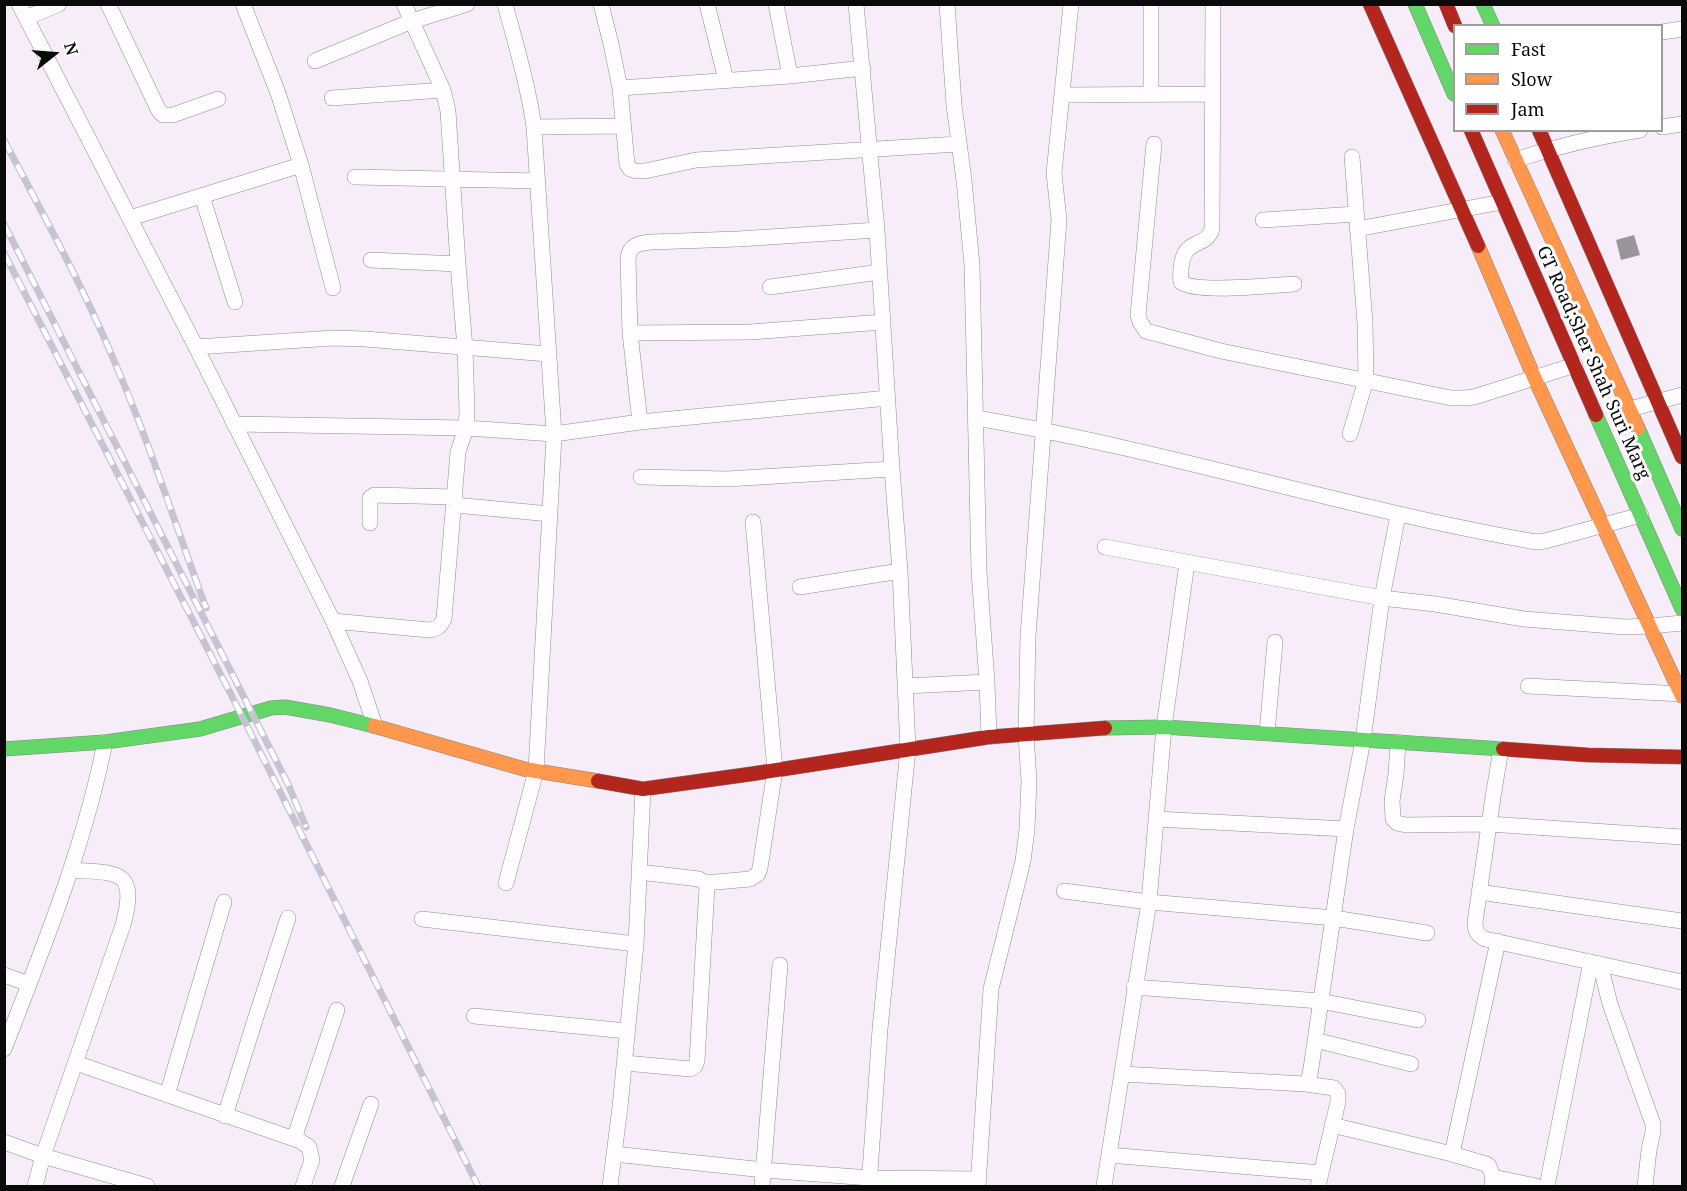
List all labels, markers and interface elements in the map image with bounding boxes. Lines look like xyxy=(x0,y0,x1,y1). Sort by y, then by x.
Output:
north arrow xyxy=(24,24,84,84)
legend xyxy=(1453,24,1663,132)
text: Fast xyxy=(1511,37,1546,61)
text: N xyxy=(59,39,84,58)
text: Slow xyxy=(1511,67,1552,91)
text: Jam xyxy=(1511,97,1545,121)
street label: GT Road;Sher Shah Suri Marg xyxy=(1532,243,1654,483)

